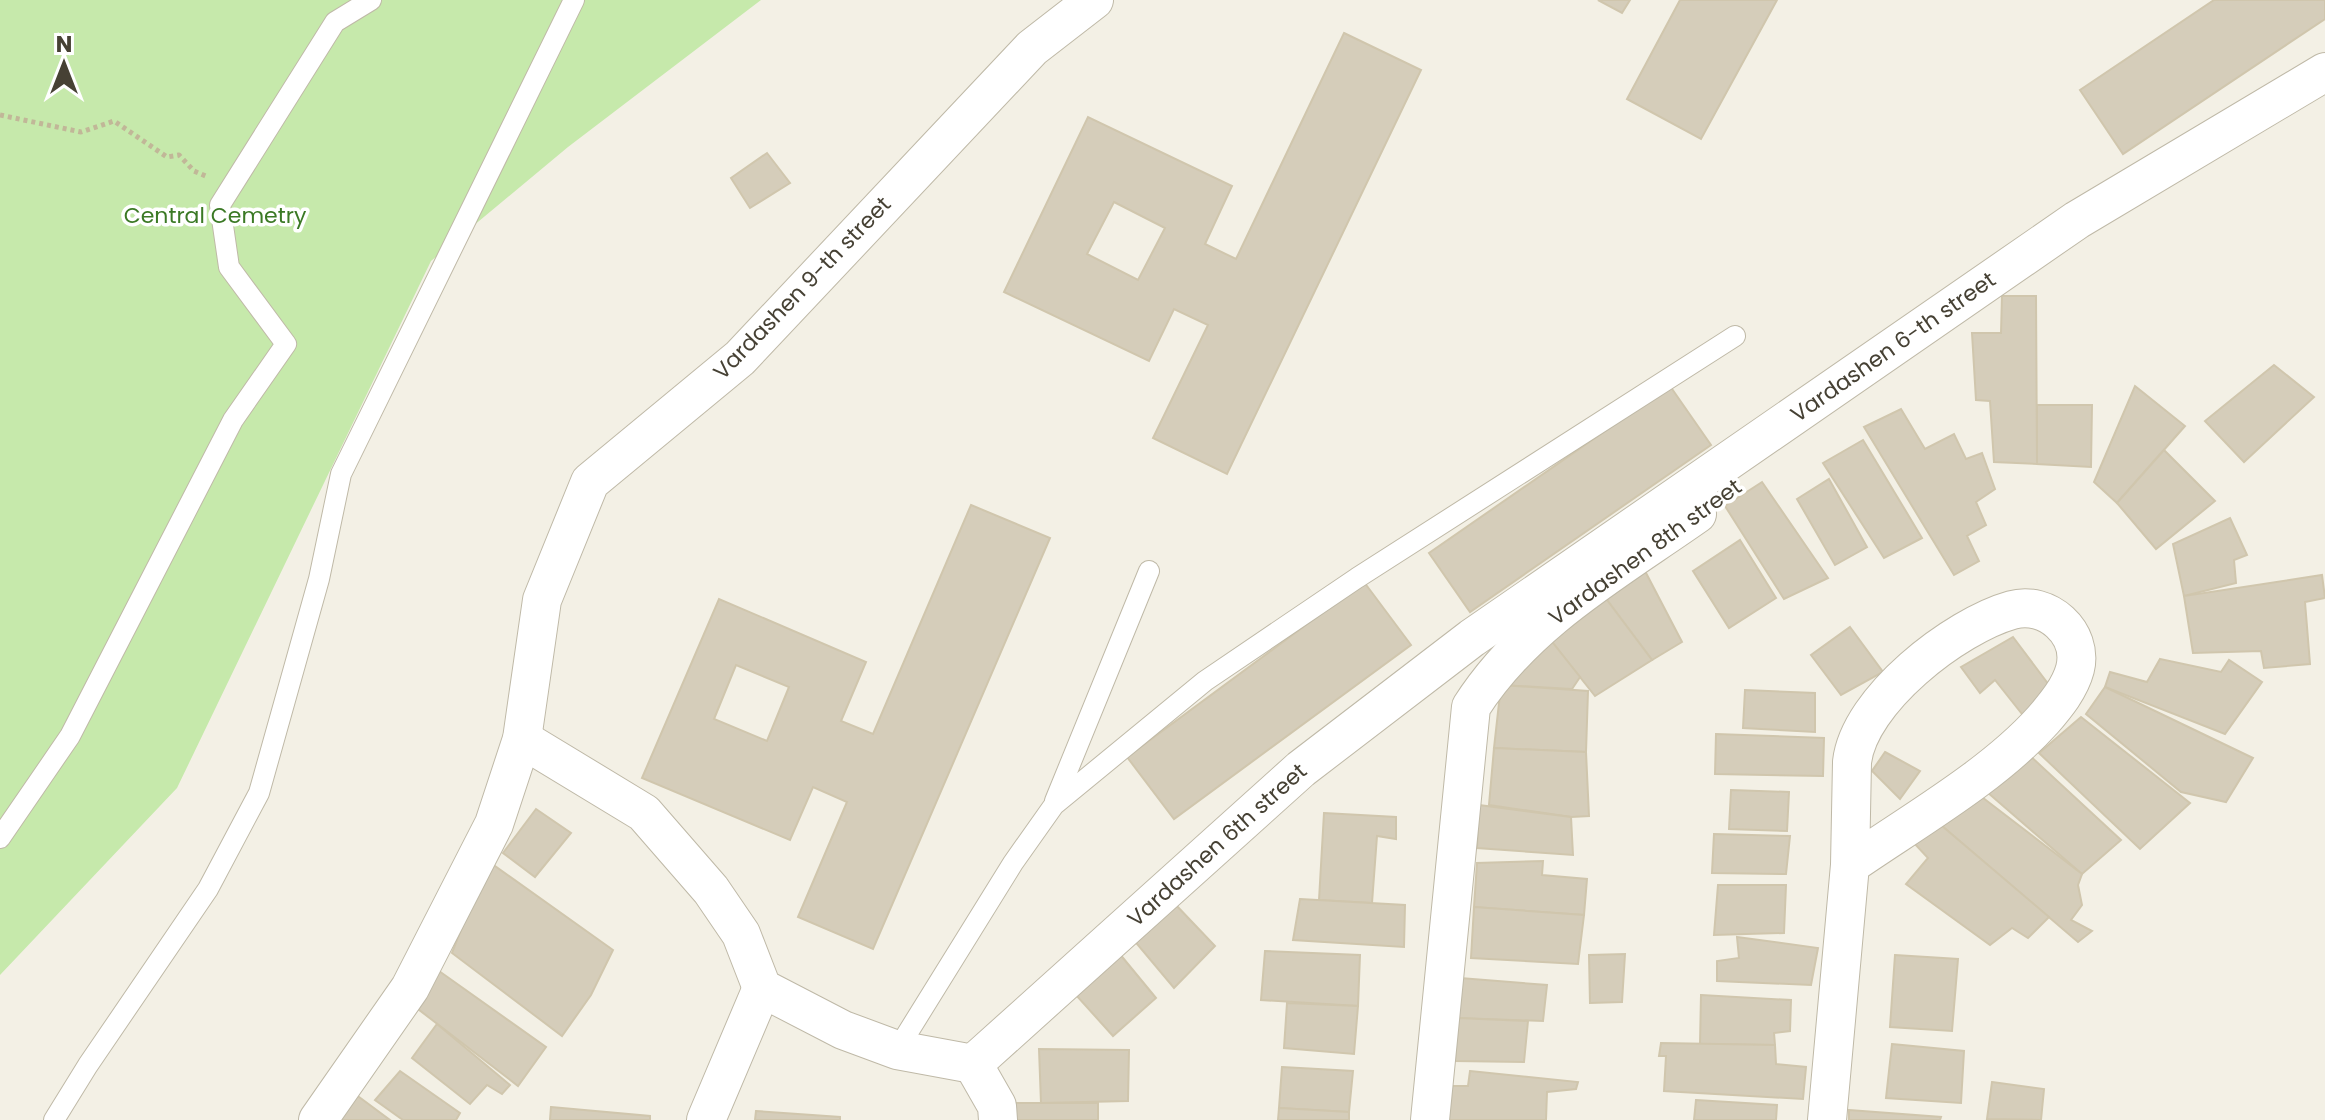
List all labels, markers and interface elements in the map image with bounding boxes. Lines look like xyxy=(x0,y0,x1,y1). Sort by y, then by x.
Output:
north arrow xyxy=(24,24,104,104)
text: N xyxy=(56,29,72,60)
street label: Vardashen 9-th street xyxy=(706,190,898,386)
park label: Central Cemetry xyxy=(124,200,307,231)
street label: Vardashen 6-th street xyxy=(1784,264,2002,430)
street label: Vardashen 8th street xyxy=(1542,471,1748,633)
street label: Vardashen 6th street xyxy=(1121,756,1313,934)

